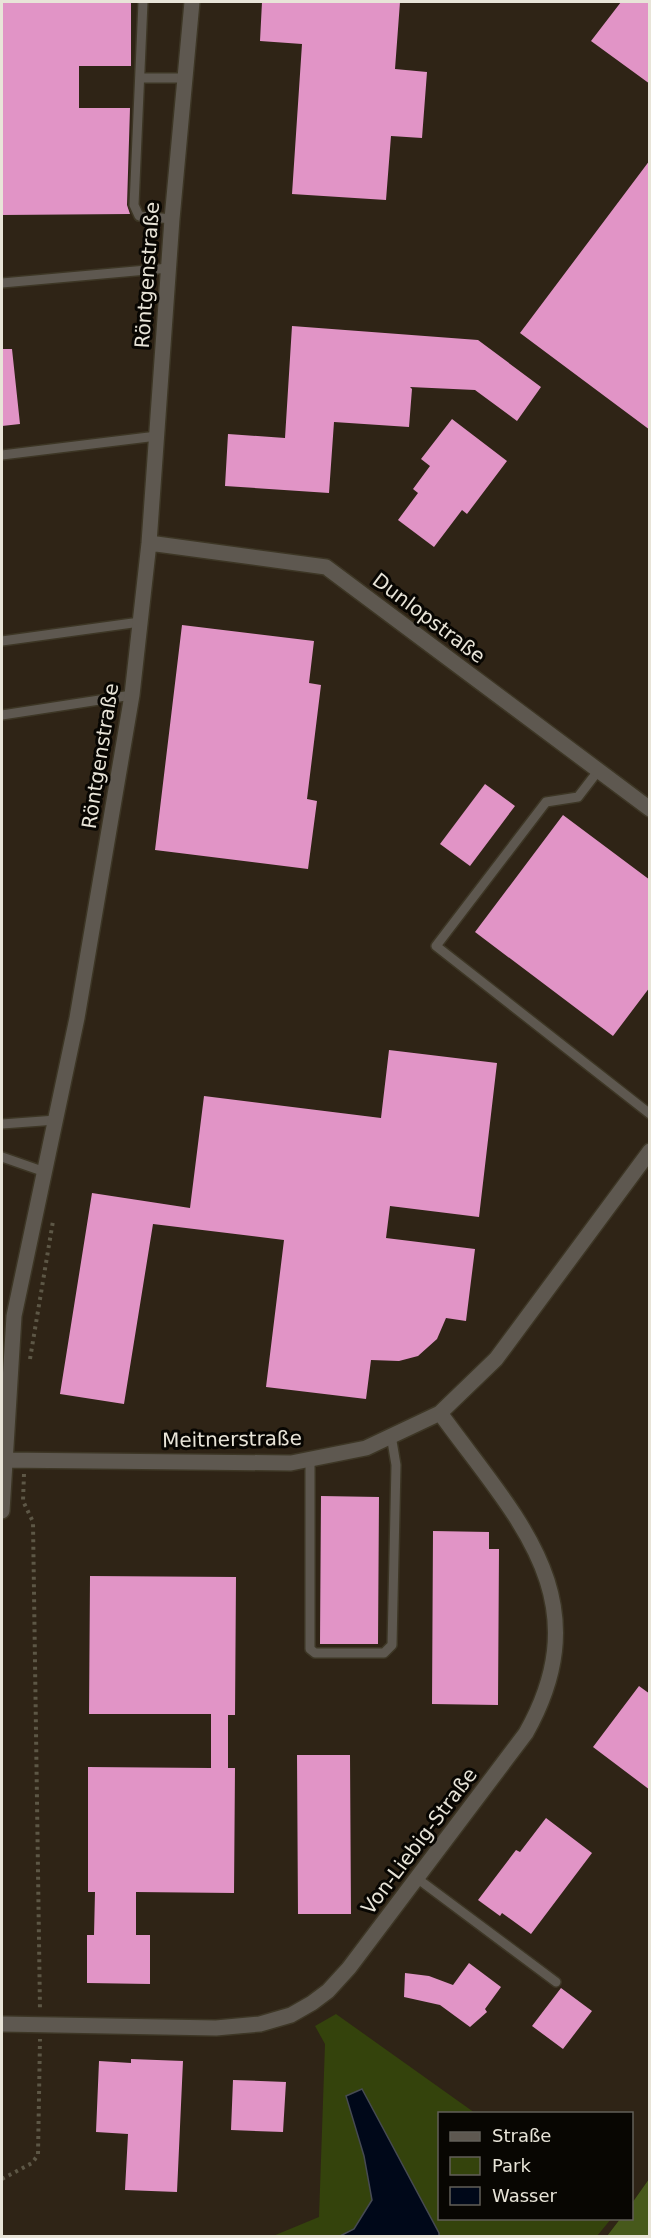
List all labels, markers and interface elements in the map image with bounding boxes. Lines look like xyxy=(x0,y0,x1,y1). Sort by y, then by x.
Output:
street label: Röntgenstraße xyxy=(130,201,164,349)
street label: Dunlopstraße xyxy=(368,568,490,668)
street label: Röntgenstraße xyxy=(77,681,123,831)
street label: Meitnerstraße xyxy=(162,1426,302,1452)
street label: Von-Liebig-Straße xyxy=(356,1763,482,1919)
legend xyxy=(438,2112,633,2220)
text: Straße xyxy=(492,2125,551,2146)
text: Park xyxy=(492,2155,531,2176)
text: Wasser xyxy=(492,2185,558,2206)

